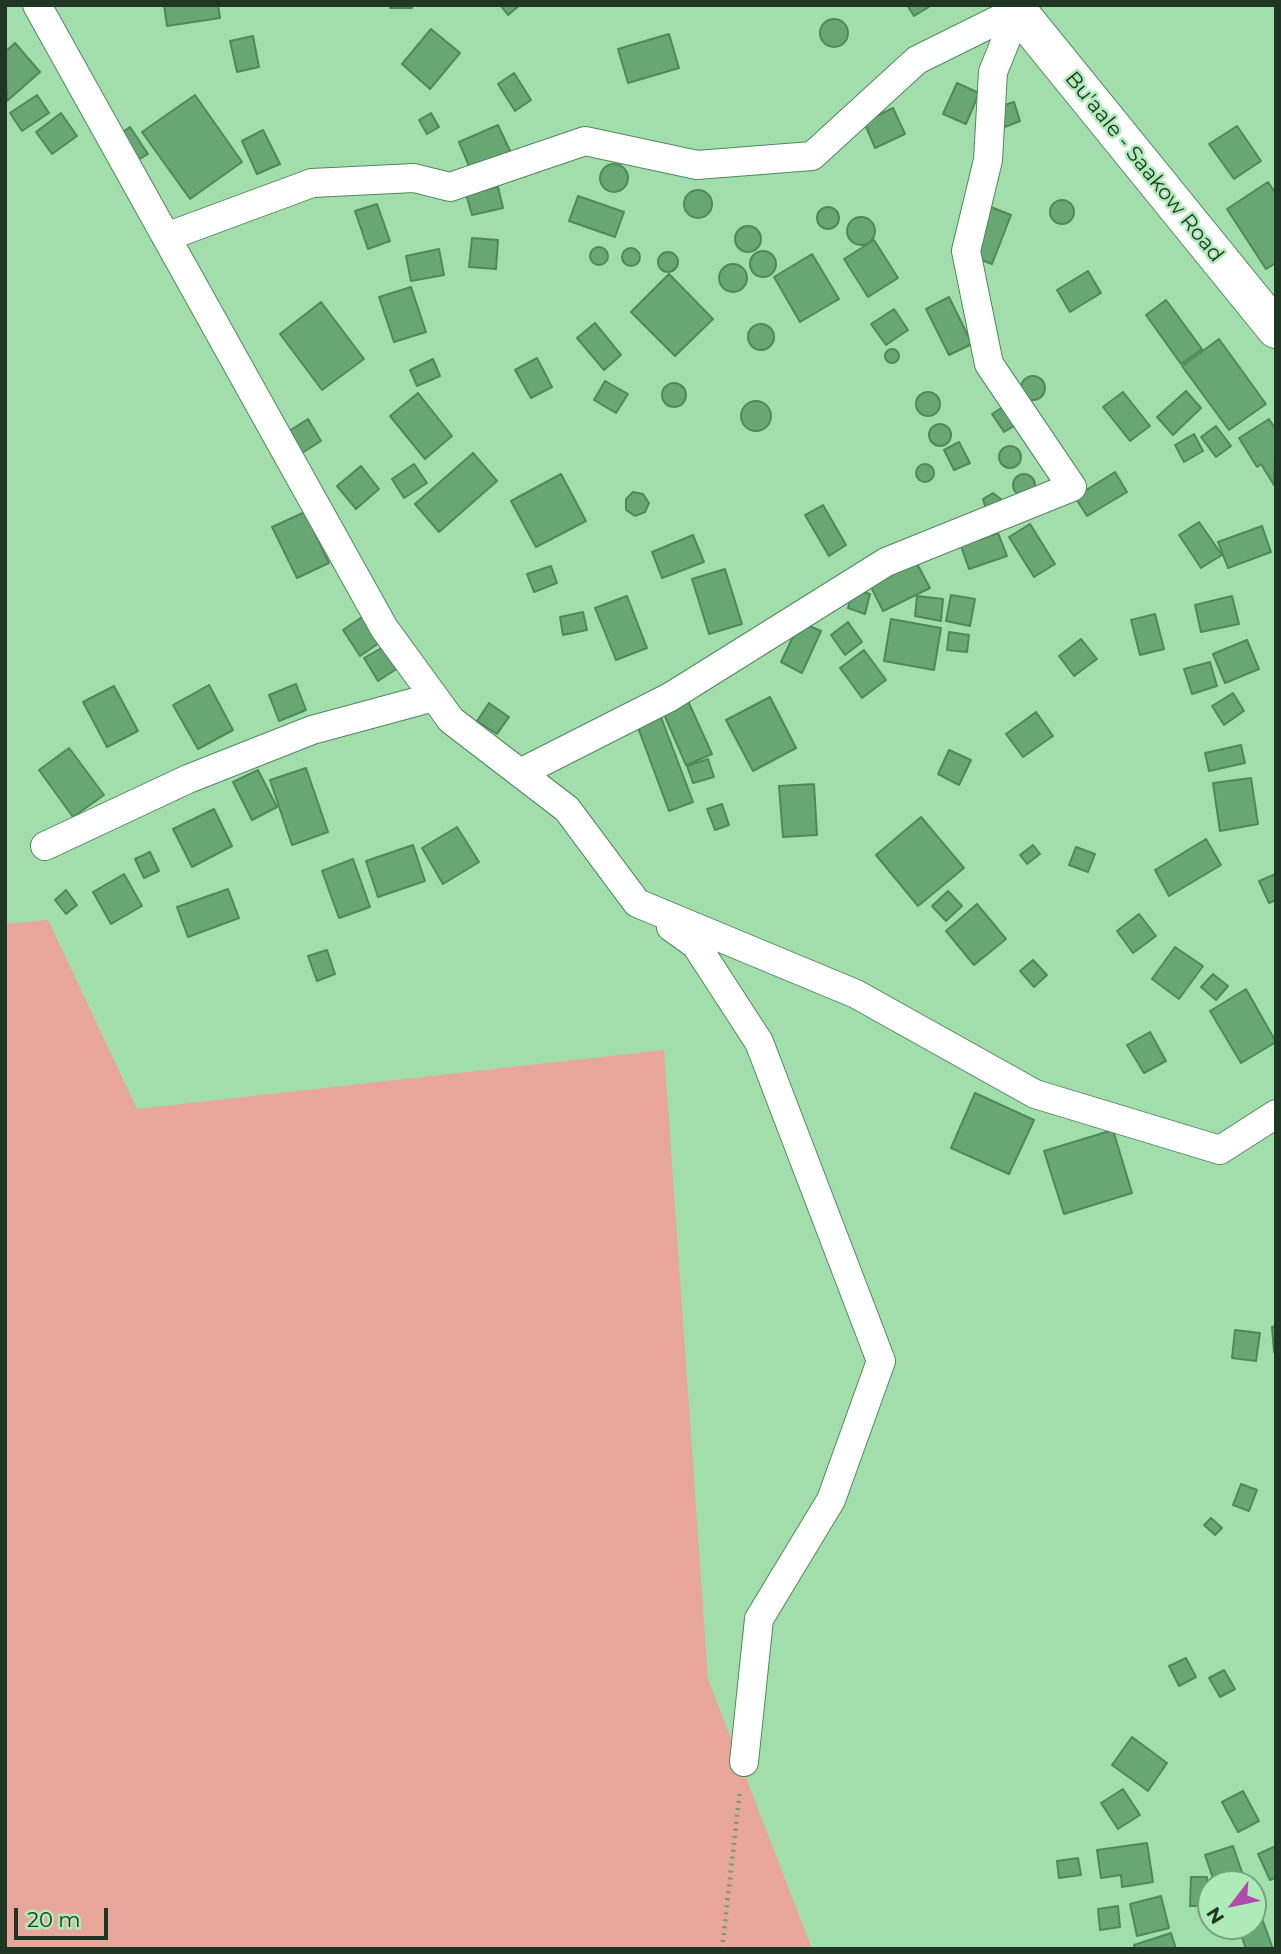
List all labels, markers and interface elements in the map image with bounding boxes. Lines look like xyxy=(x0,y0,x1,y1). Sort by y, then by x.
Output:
street label: Bu'aale - Saakow Road xyxy=(1059,67,1229,267)
north arrow xyxy=(1197,1870,1267,1940)
scale bar xyxy=(18,1895,112,1939)
text: N xyxy=(1202,1903,1229,1928)
text: 20 m xyxy=(27,1907,81,1932)

